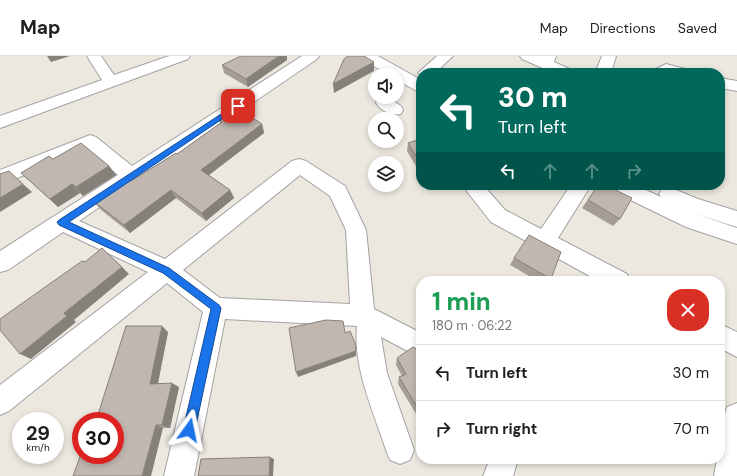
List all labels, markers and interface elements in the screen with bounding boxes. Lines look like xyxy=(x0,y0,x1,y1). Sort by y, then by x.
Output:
text: Map xyxy=(20,15,60,40)
text: Map xyxy=(540,19,568,37)
text: Directions xyxy=(590,19,656,37)
text: Saved xyxy=(678,19,717,37)
map controls xyxy=(368,68,404,192)
button: sound xyxy=(368,68,404,104)
text: 30 m xyxy=(498,79,568,116)
icon: left xyxy=(432,84,484,136)
pin xyxy=(221,89,255,123)
icon: arrive xyxy=(227,95,249,117)
button: search xyxy=(368,112,404,148)
text: Turn left xyxy=(498,115,567,139)
button: layers xyxy=(368,156,404,192)
icon: left xyxy=(497,160,519,182)
icon: ahead xyxy=(539,160,561,182)
icon: ahead xyxy=(581,160,603,182)
icon: right xyxy=(623,160,645,182)
text: 1 min xyxy=(432,286,491,317)
button: close xyxy=(667,289,709,331)
text: 180 m · 06:22 xyxy=(432,317,512,334)
icon: left xyxy=(432,362,454,384)
text: Turn left xyxy=(466,363,527,383)
text: 30 m xyxy=(673,363,709,383)
position arrow xyxy=(168,409,210,451)
speed limit sign: 30 xyxy=(72,412,124,464)
icon: right xyxy=(432,418,454,440)
text: Turn right xyxy=(466,419,537,439)
text: 70 m xyxy=(674,419,709,439)
text: 29 xyxy=(26,420,50,446)
text: km/h xyxy=(26,441,50,454)

